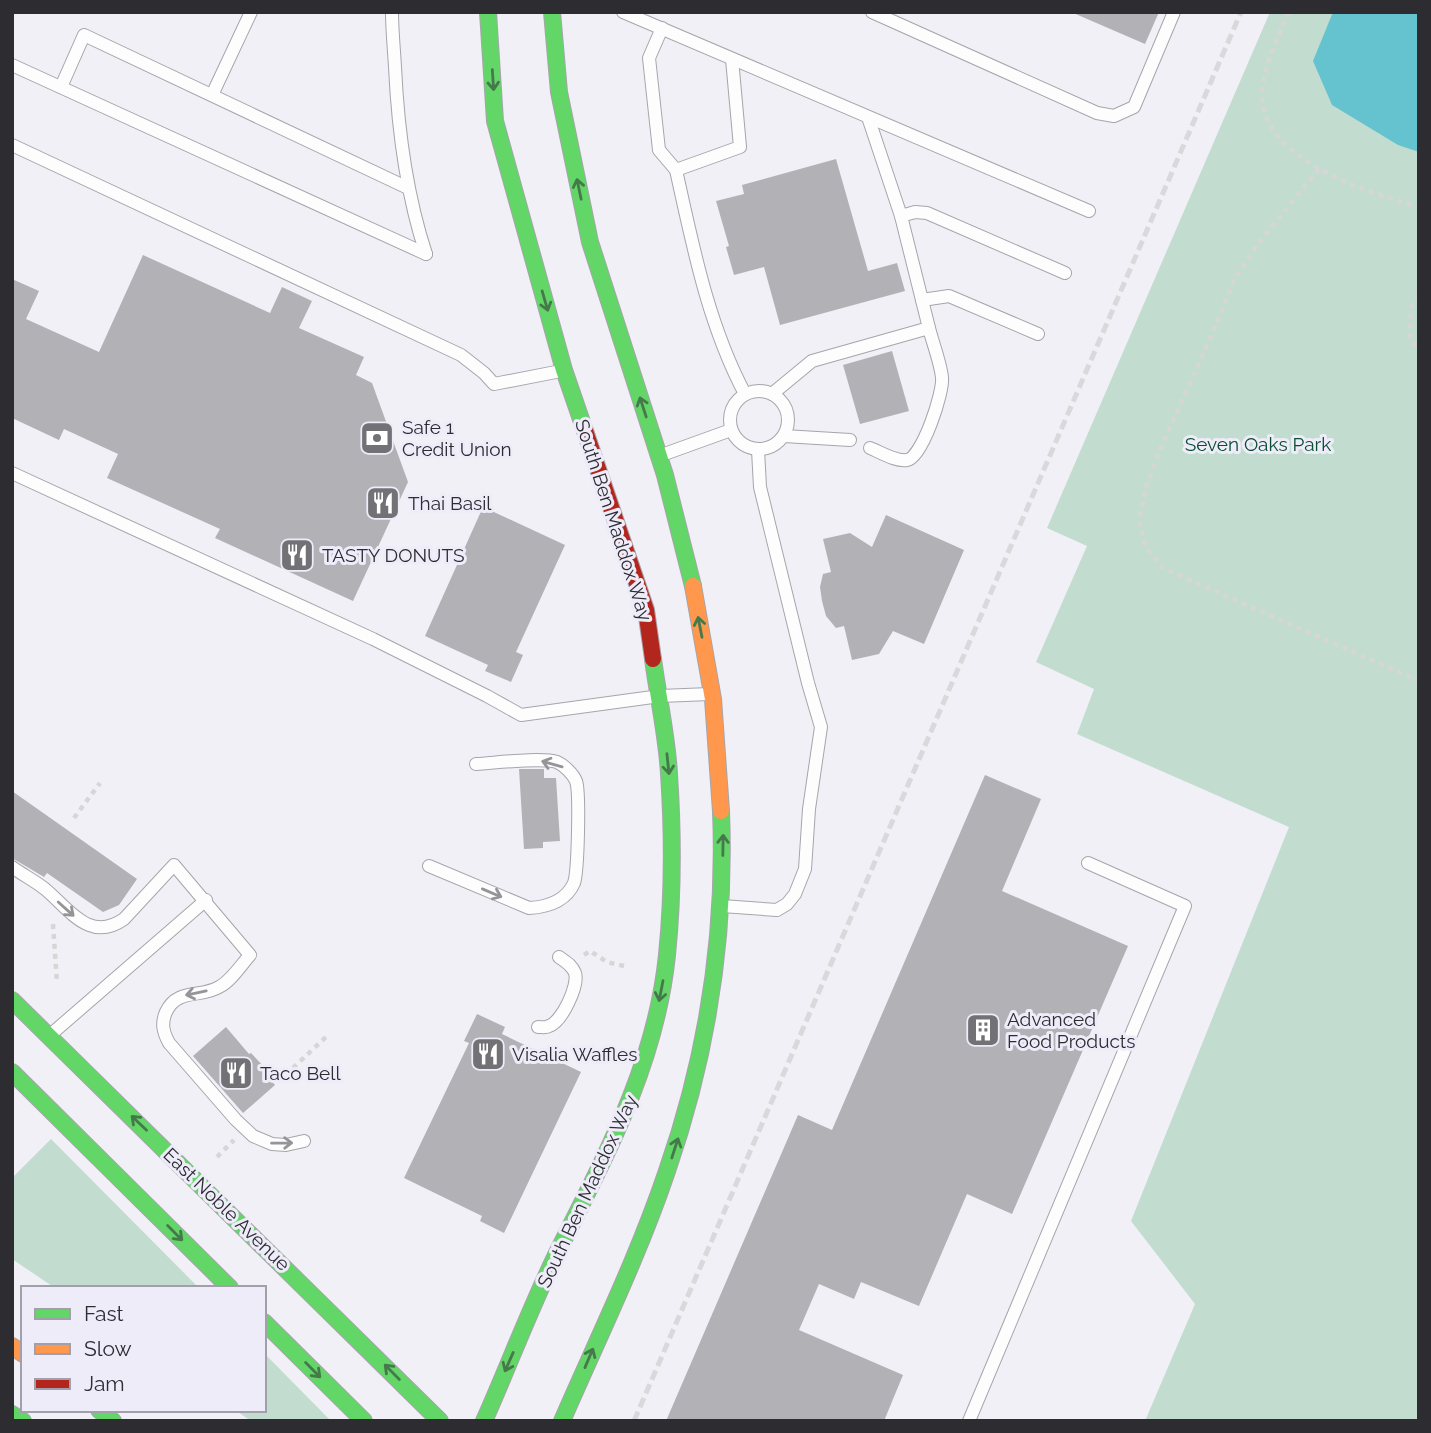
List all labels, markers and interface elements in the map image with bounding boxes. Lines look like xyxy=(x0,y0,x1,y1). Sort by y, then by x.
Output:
one-way arrow xyxy=(486,69,499,92)
one-way arrow xyxy=(572,178,586,201)
one-way arrow xyxy=(540,290,553,312)
one-way arrow xyxy=(636,397,648,419)
place label: Safe 1 Credit Union xyxy=(402,416,512,460)
street label: South Ben Maddox Way xyxy=(571,416,657,624)
bank icon: Safe 1 Credit Union xyxy=(358,419,396,457)
park label: Seven Oaks Park xyxy=(1185,433,1331,455)
restaurant icon: Thai Basil xyxy=(364,484,402,522)
place label: Thai Basil xyxy=(408,492,492,514)
restaurant icon: TASTY DONUTS xyxy=(278,536,316,574)
place label: TASTY DONUTS xyxy=(322,544,465,566)
one-way arrow xyxy=(693,616,707,639)
one-way arrow xyxy=(662,752,675,775)
one-way arrow xyxy=(542,757,564,770)
one-way arrow xyxy=(717,833,730,856)
one-way arrow xyxy=(481,887,503,900)
one-way arrow xyxy=(57,900,74,917)
one-way arrow xyxy=(654,979,667,1002)
one-way arrow xyxy=(185,986,208,1000)
place label: Advanced Food Products xyxy=(1007,1008,1135,1052)
building icon: Advanced Food Products xyxy=(964,1011,1002,1049)
restaurant icon: Visalia Waffles xyxy=(469,1035,507,1073)
place label: Visalia Waffles xyxy=(512,1043,637,1065)
restaurant icon: Taco Bell xyxy=(217,1054,255,1092)
place label: Taco Bell xyxy=(260,1062,341,1084)
street label: South Ben Maddox Way xyxy=(533,1091,641,1291)
one-way arrow xyxy=(131,1115,148,1132)
one-way arrow xyxy=(270,1136,293,1150)
one-way arrow xyxy=(670,1137,683,1159)
street label: East Noble Avenue xyxy=(159,1143,295,1275)
one-way arrow xyxy=(167,1225,184,1242)
legend xyxy=(21,1286,266,1412)
text: Fast xyxy=(84,1301,124,1326)
text: Slow xyxy=(84,1336,132,1361)
one-way arrow xyxy=(583,1348,596,1369)
one-way arrow xyxy=(502,1351,515,1372)
one-way arrow xyxy=(304,1361,321,1378)
one-way arrow xyxy=(383,1364,400,1381)
text: Jam xyxy=(84,1371,125,1396)

